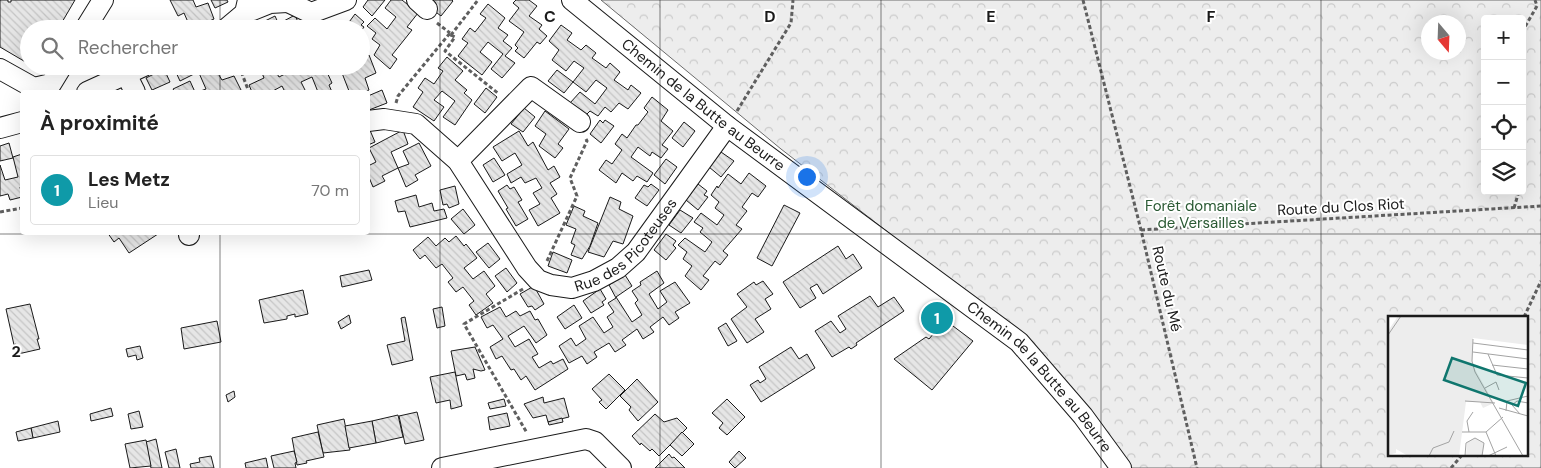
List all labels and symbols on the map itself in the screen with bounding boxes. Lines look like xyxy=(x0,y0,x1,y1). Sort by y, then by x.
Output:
text: C xyxy=(544,6,556,27)
text: D xyxy=(764,6,776,27)
text: E xyxy=(986,6,996,27)
text: F xyxy=(1207,6,1216,27)
north arrow xyxy=(1421,15,1466,60)
street label: Chemin de la Butte au Beurre xyxy=(617,34,789,176)
your location xyxy=(794,164,820,190)
street label: Rue des Picoteuses xyxy=(572,194,682,297)
street label: Route du Clos Riot xyxy=(1277,194,1405,220)
park label: Forêt domaniale de Versailles xyxy=(1145,196,1257,233)
street label: Route du Mé xyxy=(1147,244,1187,334)
street label: Chemin de la Butte au Beurre xyxy=(963,297,1116,456)
pin: 1 xyxy=(921,299,953,337)
inset map xyxy=(1388,316,1528,456)
text: 2 xyxy=(11,341,21,362)

